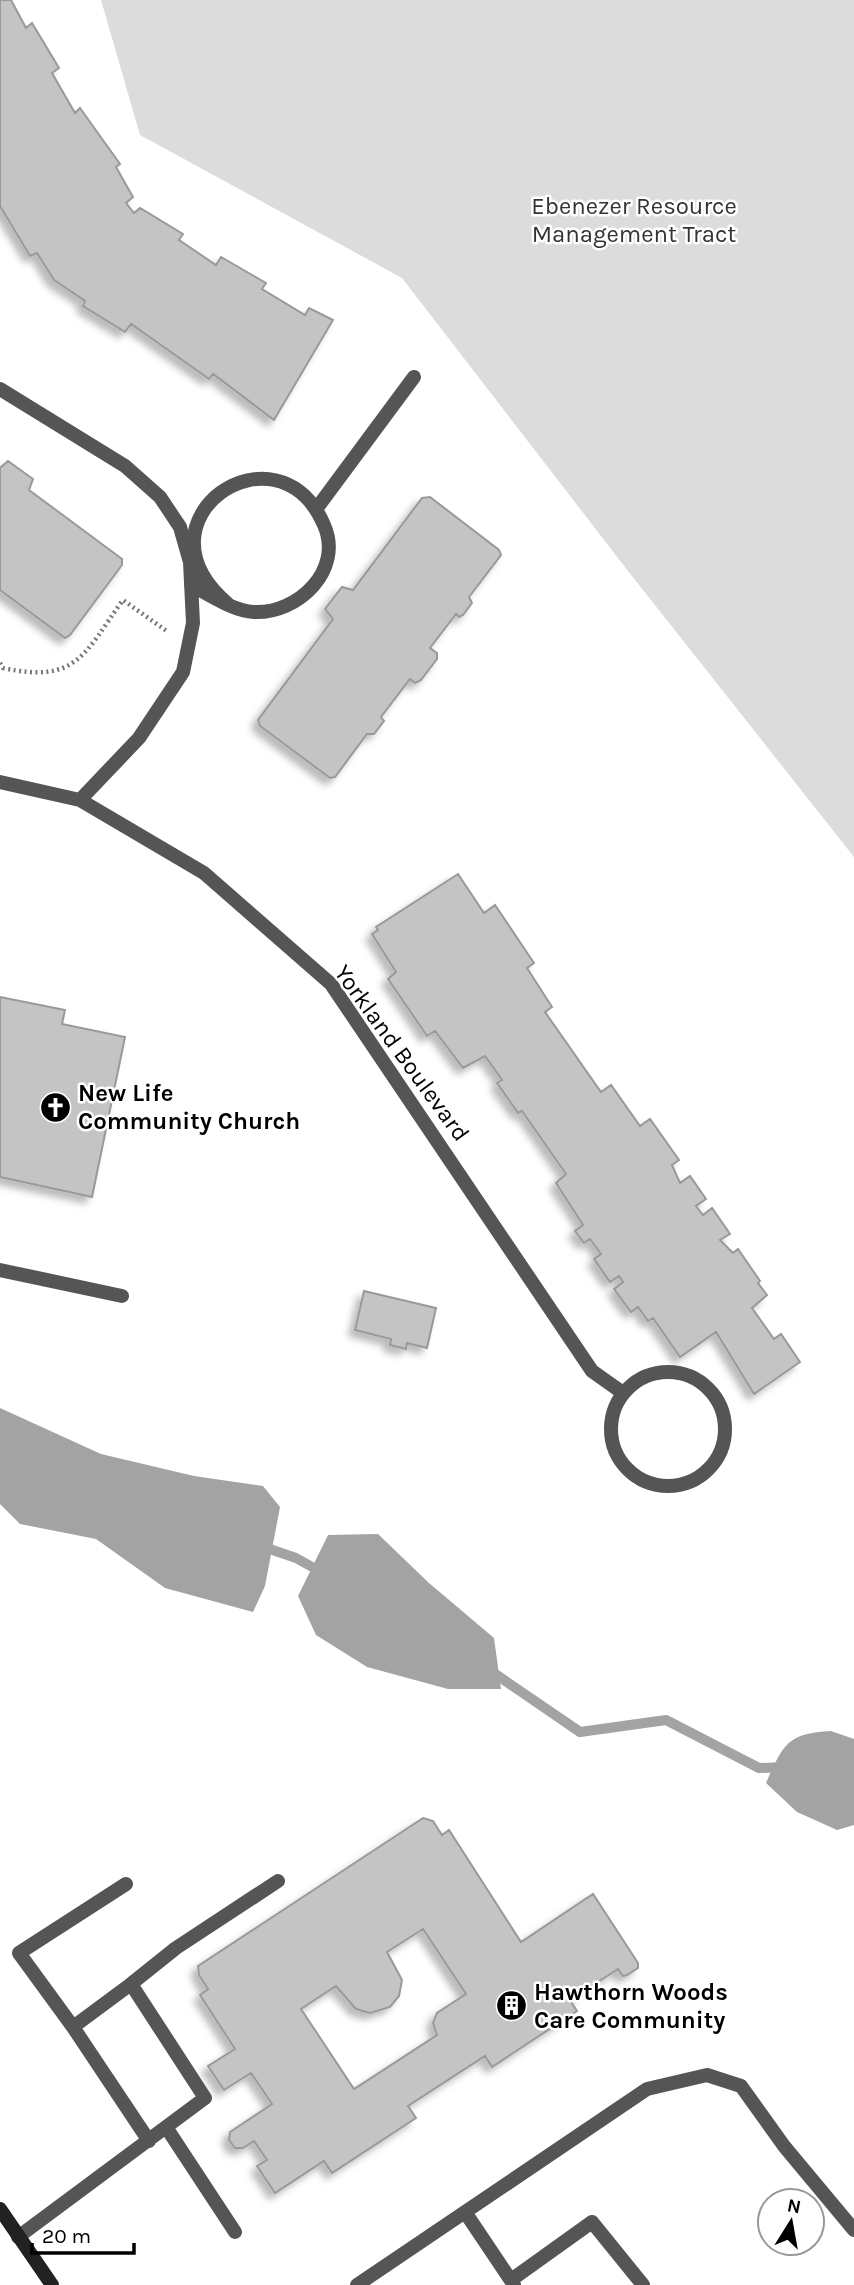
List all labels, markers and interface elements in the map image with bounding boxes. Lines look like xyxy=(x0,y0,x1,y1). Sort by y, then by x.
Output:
park label: Ebenezer Resource Management Tract xyxy=(531,192,737,248)
street label: Yorkland Boulevard xyxy=(329,959,475,1147)
place label: New Life Community Church xyxy=(78,1079,300,1135)
church icon: New Life Community Church xyxy=(38,1090,72,1124)
place label: Hawthorn Woods Care Community xyxy=(534,1978,728,2034)
building icon: Hawthorn Woods Care Community xyxy=(494,1989,528,2023)
north arrow xyxy=(756,2187,826,2257)
text: N xyxy=(785,2194,803,2218)
scale bar xyxy=(32,2212,133,2256)
text: 20 m xyxy=(42,2224,91,2248)

